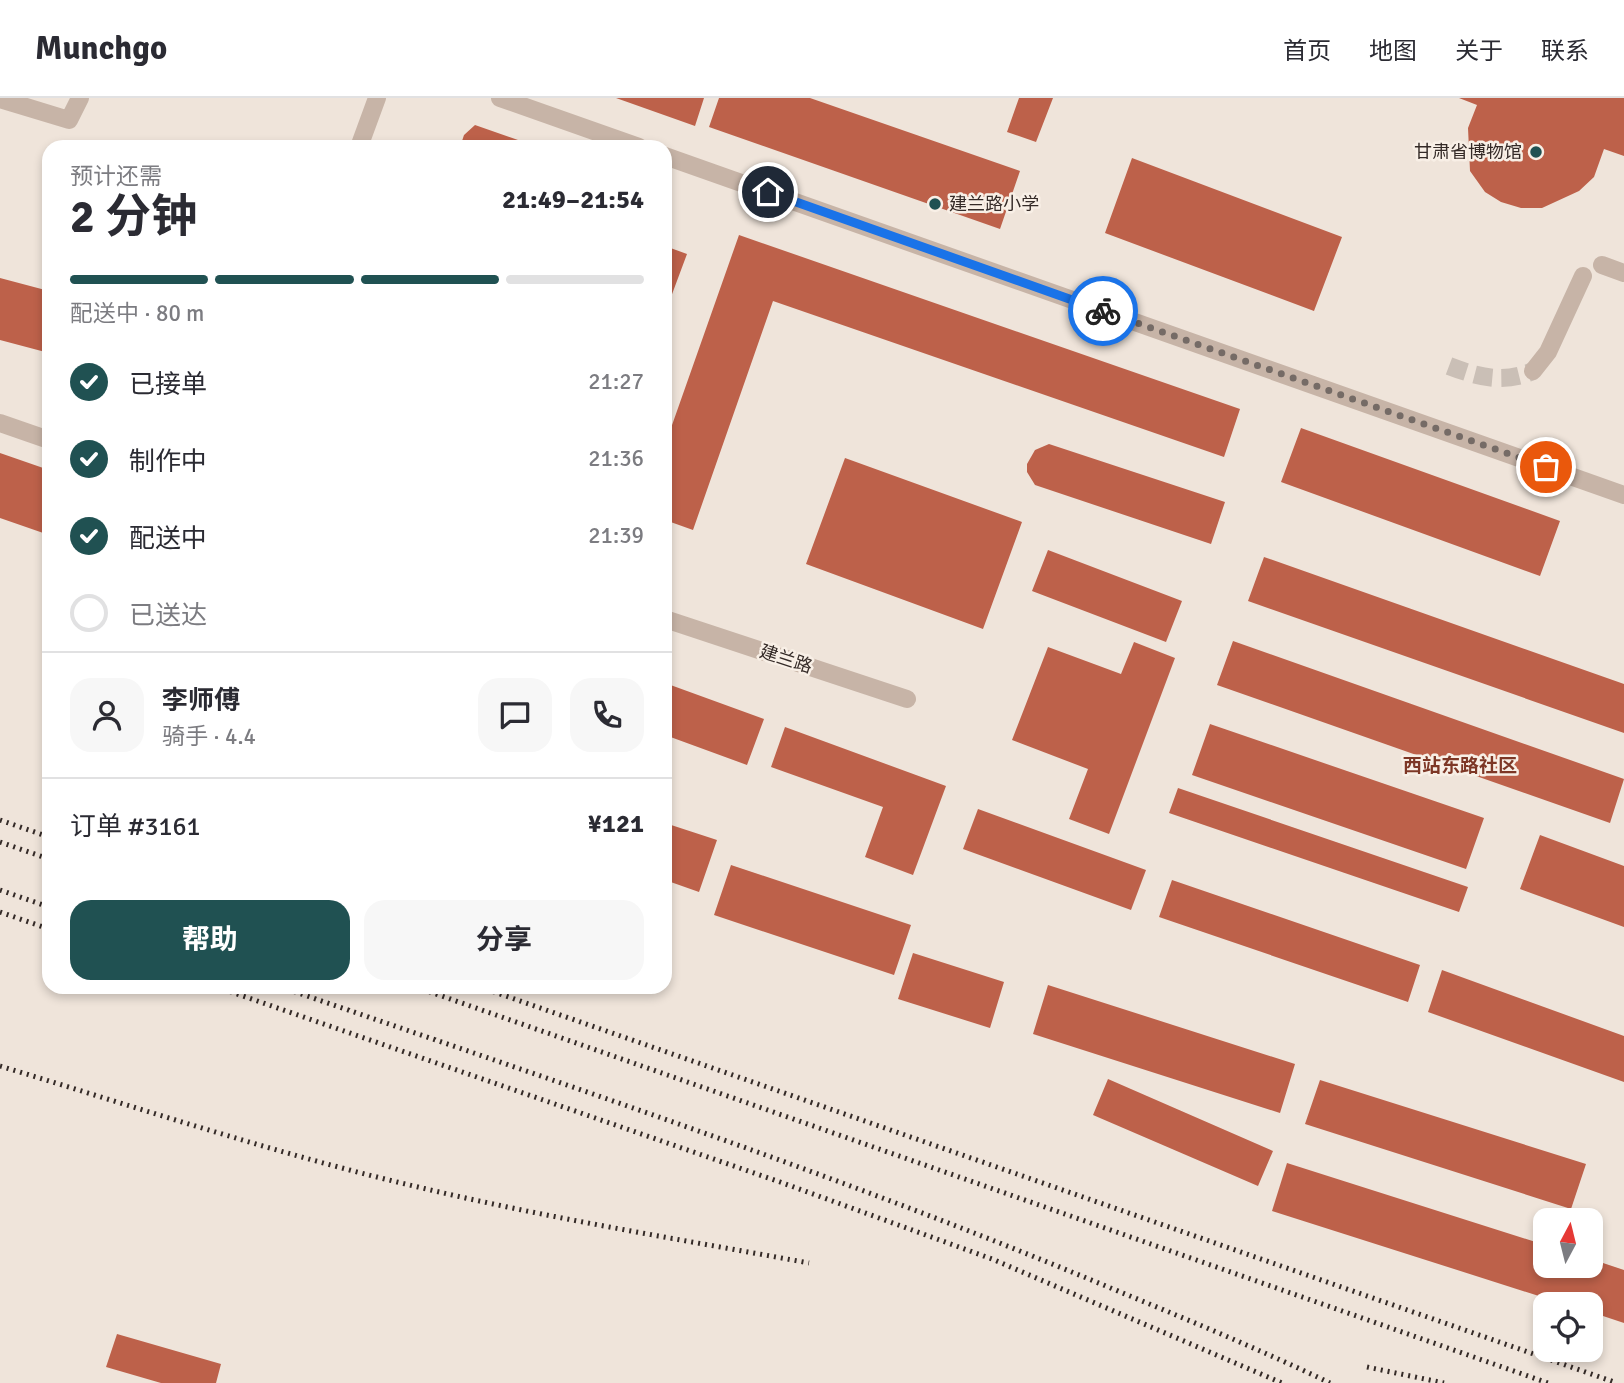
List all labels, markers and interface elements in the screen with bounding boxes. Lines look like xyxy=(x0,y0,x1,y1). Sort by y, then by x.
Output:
text: Munchgo xyxy=(35,28,167,69)
text: 首页 xyxy=(1283,36,1331,66)
text: 地图 xyxy=(1369,36,1417,66)
text: 关于 xyxy=(1455,36,1503,66)
text: 联系 xyxy=(1541,36,1589,66)
place label: 甘肃省博物馆 xyxy=(1414,141,1522,163)
marker: 甘肃省博物馆 xyxy=(1528,144,1544,160)
text: 预计还需 xyxy=(70,162,162,191)
pin xyxy=(738,162,798,222)
icon: home xyxy=(749,173,787,211)
text: 21:49–21:54 xyxy=(502,184,644,216)
text: 2 分钟 xyxy=(70,189,197,245)
place label: 建兰路小学 xyxy=(949,193,1039,215)
marker: 建兰路小学 xyxy=(927,196,943,212)
courier xyxy=(1068,276,1138,346)
icon: bike xyxy=(1084,292,1122,330)
text: 配送中 · 80 m xyxy=(70,299,204,328)
icon: check xyxy=(70,363,108,401)
text: 21:27 xyxy=(588,367,644,396)
text: 已接单 xyxy=(129,369,207,401)
pin xyxy=(1516,437,1576,497)
icon: check xyxy=(70,440,108,478)
text: 21:36 xyxy=(588,444,644,473)
text: 制作中 xyxy=(129,446,207,478)
icon: bag xyxy=(1527,448,1565,486)
icon: check xyxy=(70,517,108,555)
text: 21:39 xyxy=(588,521,644,550)
text: 配送中 xyxy=(129,523,207,555)
text: 已送达 xyxy=(129,600,207,632)
street label: 建兰路 xyxy=(757,640,815,678)
button: person xyxy=(70,678,144,752)
button: chat xyxy=(478,678,552,752)
button: phone xyxy=(570,678,644,752)
text: 李师傅 xyxy=(162,685,240,717)
text: 骑手 · 4.4 xyxy=(162,722,256,751)
district label: 西站东路社区 xyxy=(1403,754,1517,778)
text: ¥121 xyxy=(588,808,644,840)
text: 订单 #3161 xyxy=(70,811,201,843)
button: 帮助 xyxy=(70,900,350,980)
button: 分享 xyxy=(364,900,644,980)
north arrow xyxy=(1533,1208,1603,1278)
map controls xyxy=(1533,1208,1603,1362)
button: locate xyxy=(1533,1292,1603,1362)

